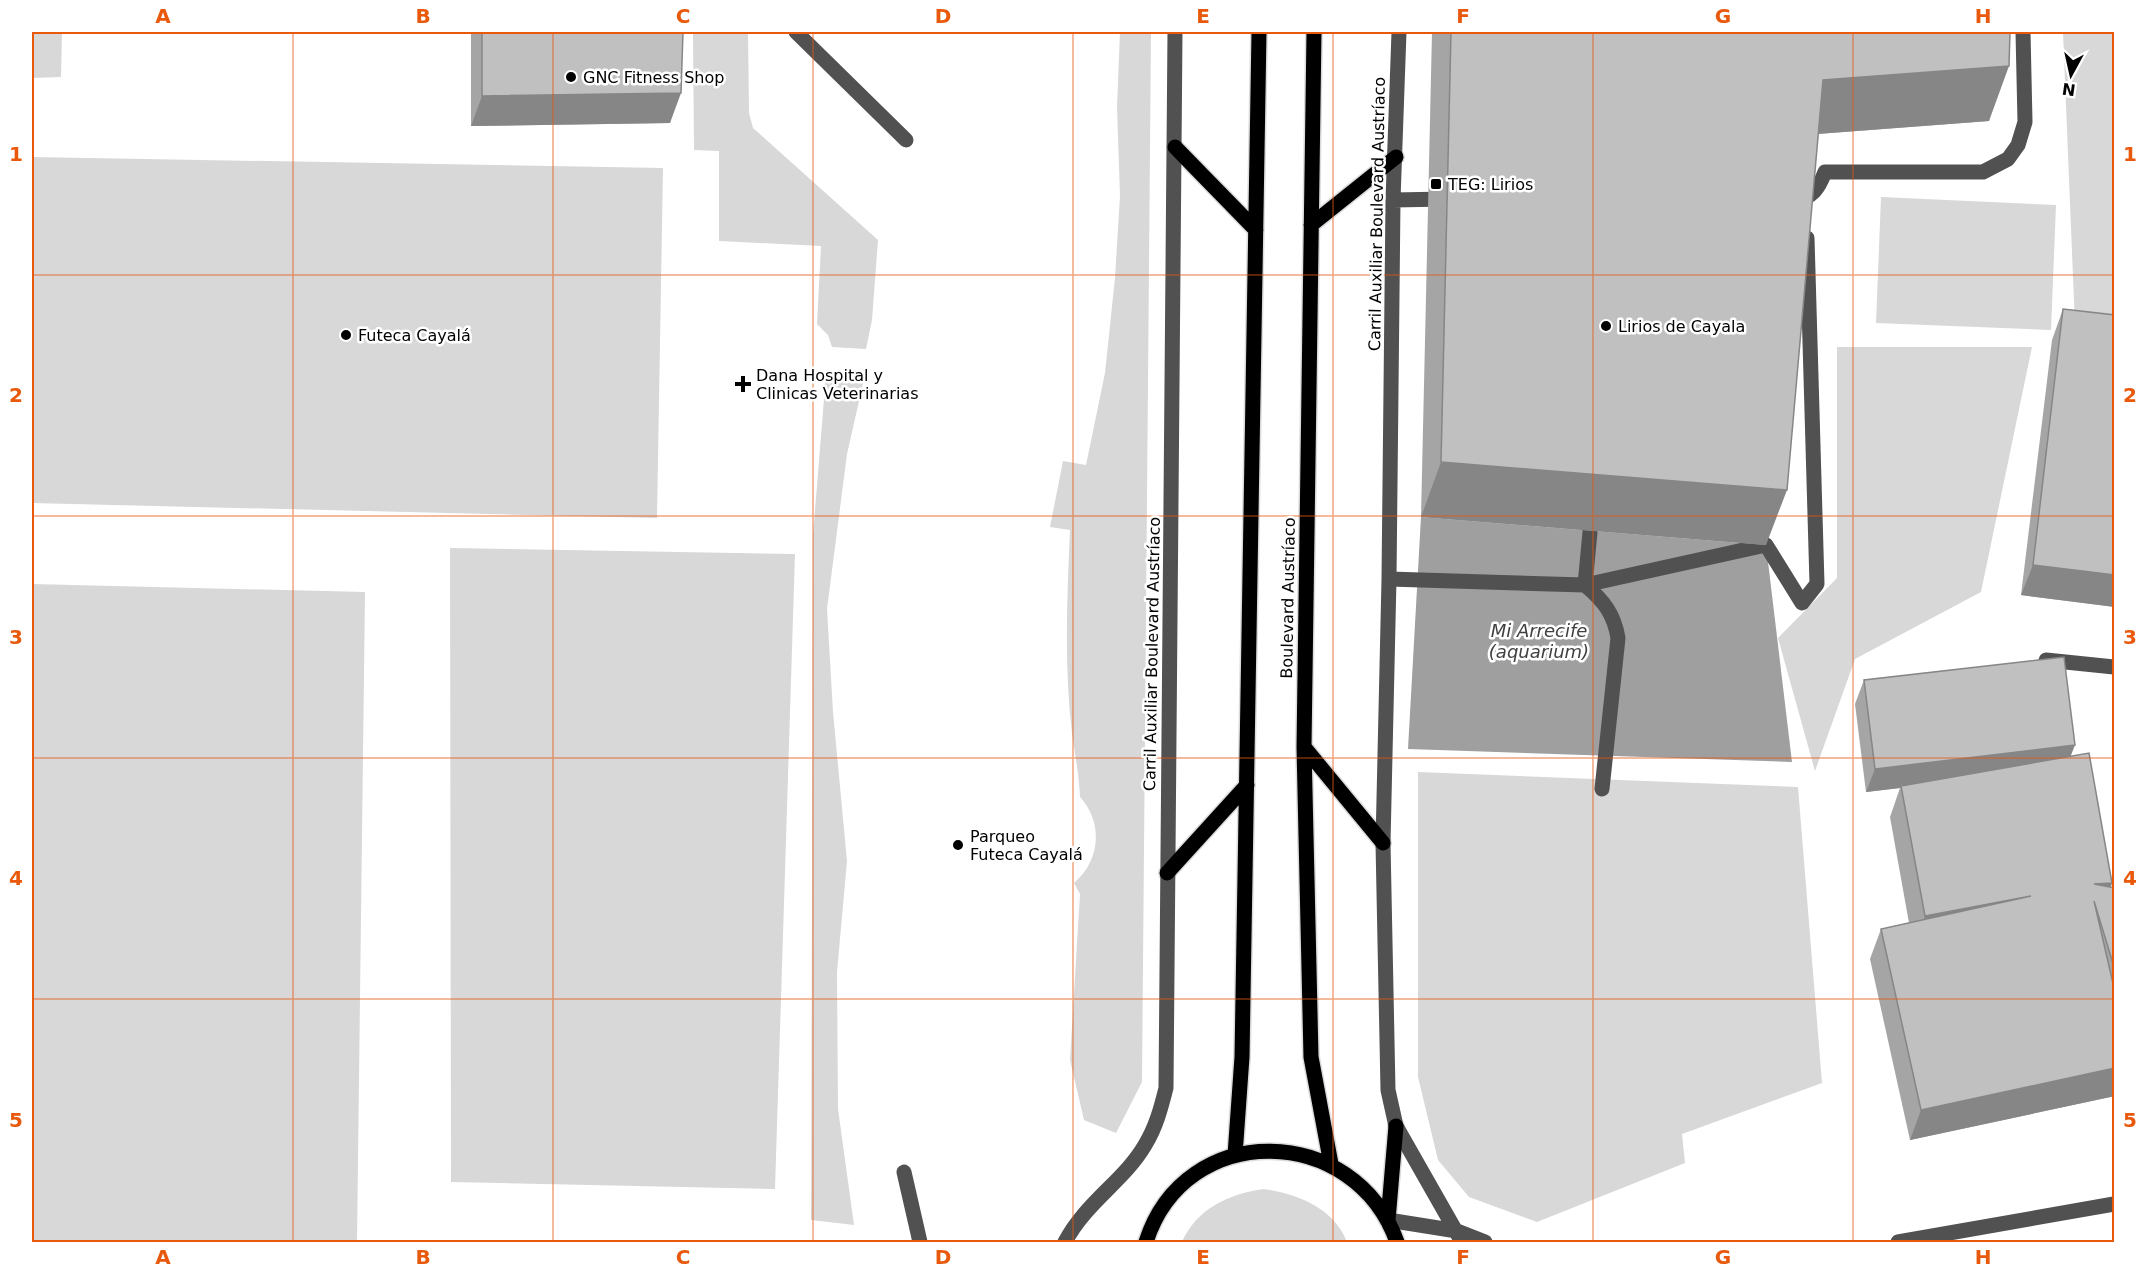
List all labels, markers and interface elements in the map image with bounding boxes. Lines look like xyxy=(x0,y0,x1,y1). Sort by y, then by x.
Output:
text: A xyxy=(155,4,171,28)
text: B xyxy=(415,4,431,28)
text: C xyxy=(676,4,690,28)
text: D xyxy=(935,4,951,28)
text: E xyxy=(1196,4,1210,28)
text: F xyxy=(1456,4,1470,28)
text: G xyxy=(1715,4,1731,28)
text: H xyxy=(1975,4,1991,28)
north arrow xyxy=(2041,45,2101,105)
place label: GNC Fitness Shop xyxy=(583,68,724,87)
marker: GNC Fitness Shop xyxy=(564,70,578,84)
street label: Carril Auxiliar Boulevard Austríaco xyxy=(1365,77,1389,351)
text: N xyxy=(2061,79,2077,100)
text: 1 xyxy=(9,142,23,166)
text: 1 xyxy=(2123,142,2137,166)
place label: TEG: Lirios xyxy=(1447,175,1533,194)
marker: TEG: Lirios xyxy=(1429,177,1443,191)
place label: Lirios de Cayala xyxy=(1618,317,1745,336)
marker: Lirios de Cayala xyxy=(1599,319,1613,333)
place label: Futeca Cayalá xyxy=(358,326,471,345)
marker: Futeca Cayalá xyxy=(339,328,353,342)
place label: Dana Hospital y Clinicas Veterinarias xyxy=(756,366,918,403)
marker: Dana Hospital y Clinicas Veterinarias xyxy=(734,375,752,393)
text: 2 xyxy=(9,383,23,407)
text: 2 xyxy=(2123,383,2137,407)
street label: Carril Auxiliar Boulevard Austríaco xyxy=(1140,517,1164,791)
street label: Boulevard Austríaco xyxy=(1277,517,1299,679)
water label: Mi Arrecife (aquarium) xyxy=(1489,620,1589,662)
text: 3 xyxy=(9,625,23,649)
text: 3 xyxy=(2123,625,2137,649)
place label: Parqueo Futeca Cayalá xyxy=(970,827,1083,864)
marker: Parqueo Futeca Cayalá xyxy=(951,838,965,852)
text: 4 xyxy=(9,866,23,890)
text: 4 xyxy=(2123,866,2137,890)
text: 5 xyxy=(9,1108,23,1132)
text: 5 xyxy=(2123,1108,2137,1132)
text: A xyxy=(155,1245,171,1269)
text: B xyxy=(415,1245,431,1269)
text: C xyxy=(676,1245,690,1269)
text: D xyxy=(935,1245,951,1269)
text: E xyxy=(1196,1245,1210,1269)
text: F xyxy=(1456,1245,1470,1269)
text: G xyxy=(1715,1245,1731,1269)
text: H xyxy=(1975,1245,1991,1269)

